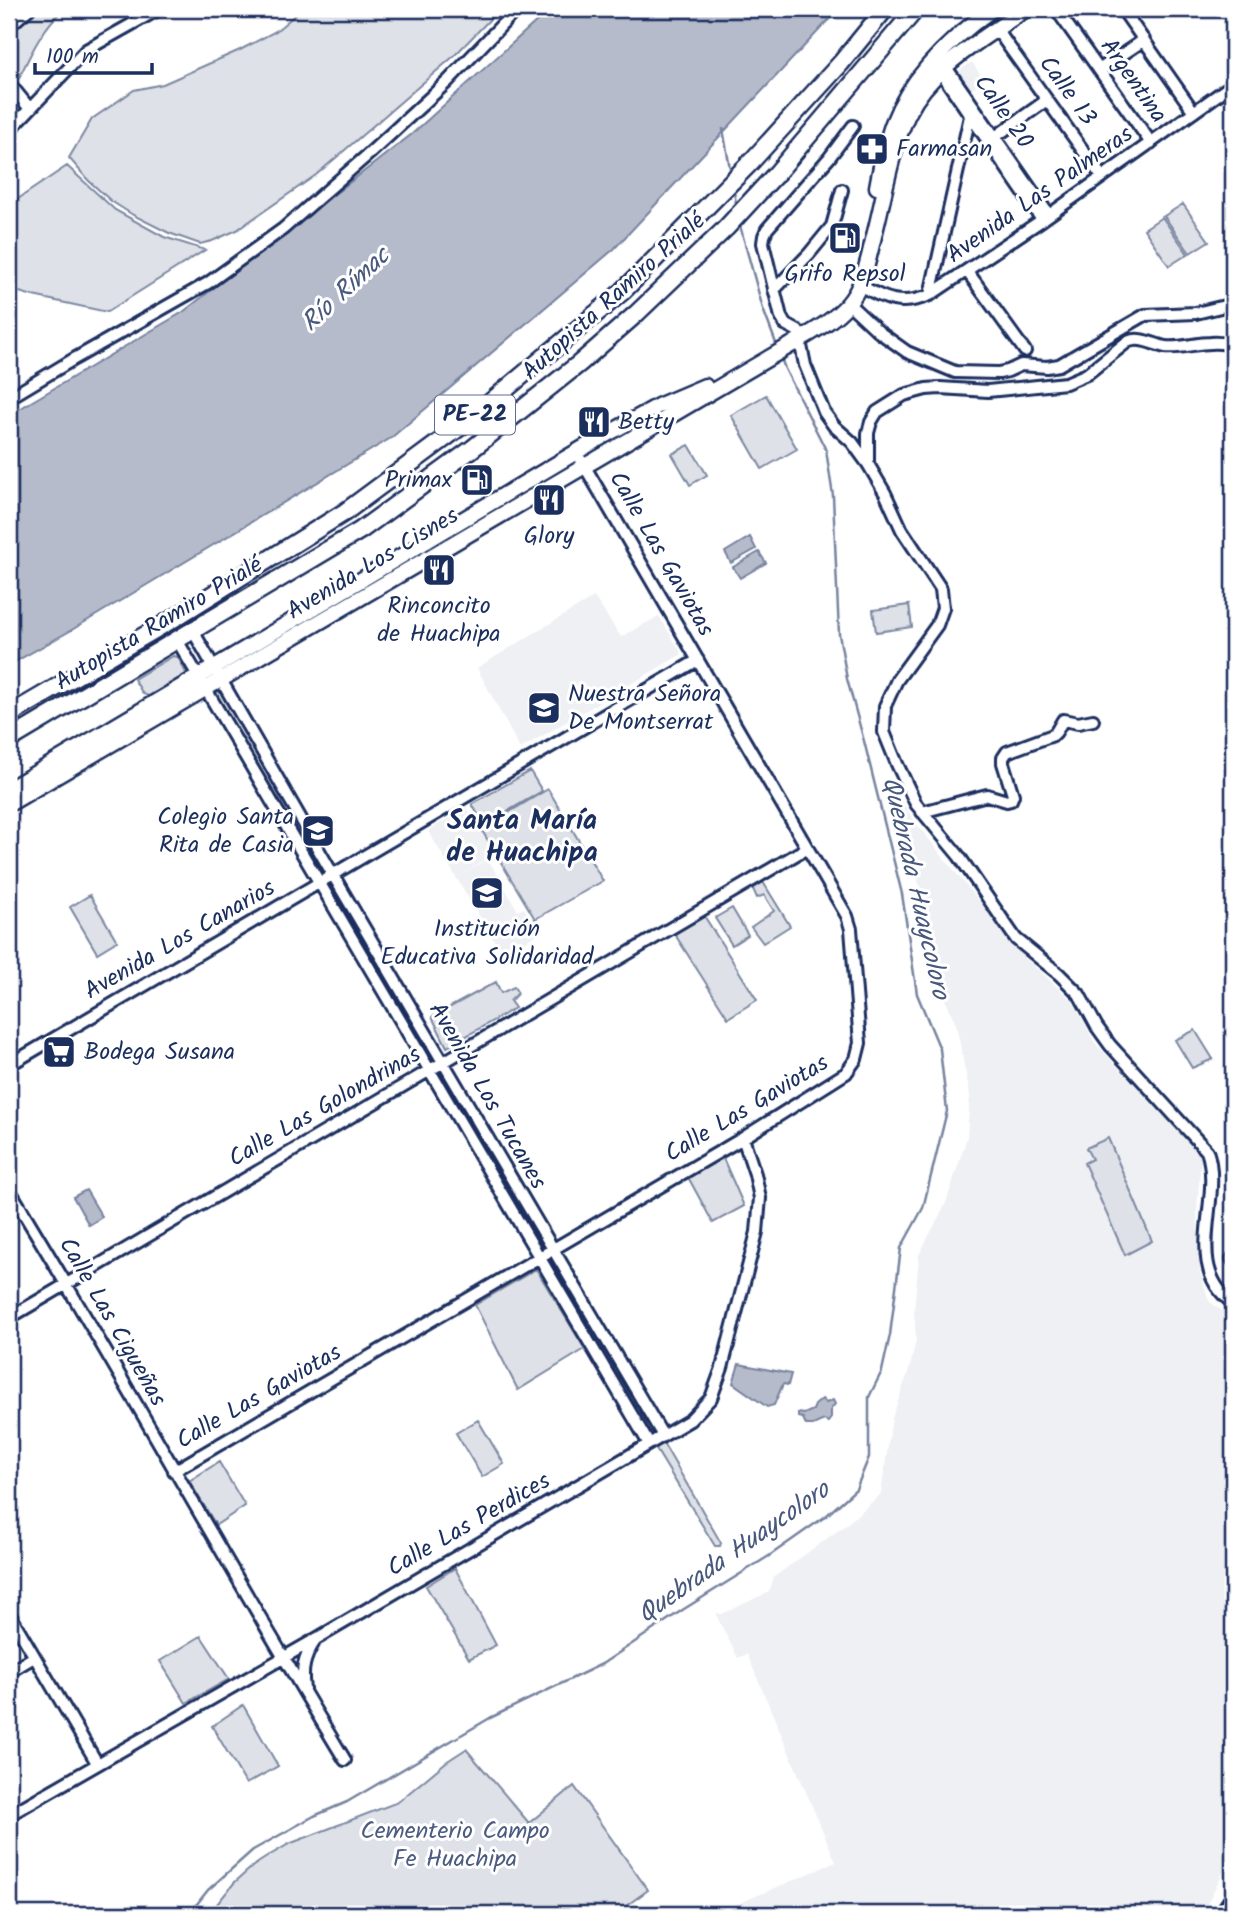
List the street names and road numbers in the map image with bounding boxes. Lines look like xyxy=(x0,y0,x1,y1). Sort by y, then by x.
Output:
street label: Argentina xyxy=(1089,30,1177,132)
street label: Calle 13 xyxy=(1028,48,1106,134)
street label: Calle 20 xyxy=(963,67,1043,157)
street label: Avenida Las Palmeras xyxy=(938,116,1142,274)
street label: Autopista Ramiro Prialé xyxy=(513,202,716,391)
road number: PE-22 xyxy=(435,396,515,434)
street label: Calle Las Gaviotas xyxy=(598,464,724,644)
street label: Avenida Los Cisnes xyxy=(279,497,467,631)
street label: Autopista Ramiro Prialé xyxy=(47,546,272,702)
street label: Avenida Los Canarios xyxy=(77,869,283,1011)
street label: Avenida Los Tucanes xyxy=(417,995,557,1197)
street label: Calle Las Golondrinas xyxy=(221,1036,429,1178)
street label: Calle Las Gaviotas xyxy=(657,1045,837,1173)
street label: Calle Las Cigueñas xyxy=(48,1230,176,1414)
street label: Calle Las Gaviotas xyxy=(169,1334,349,1460)
street label: Calle Las Perdices xyxy=(380,1462,558,1588)

